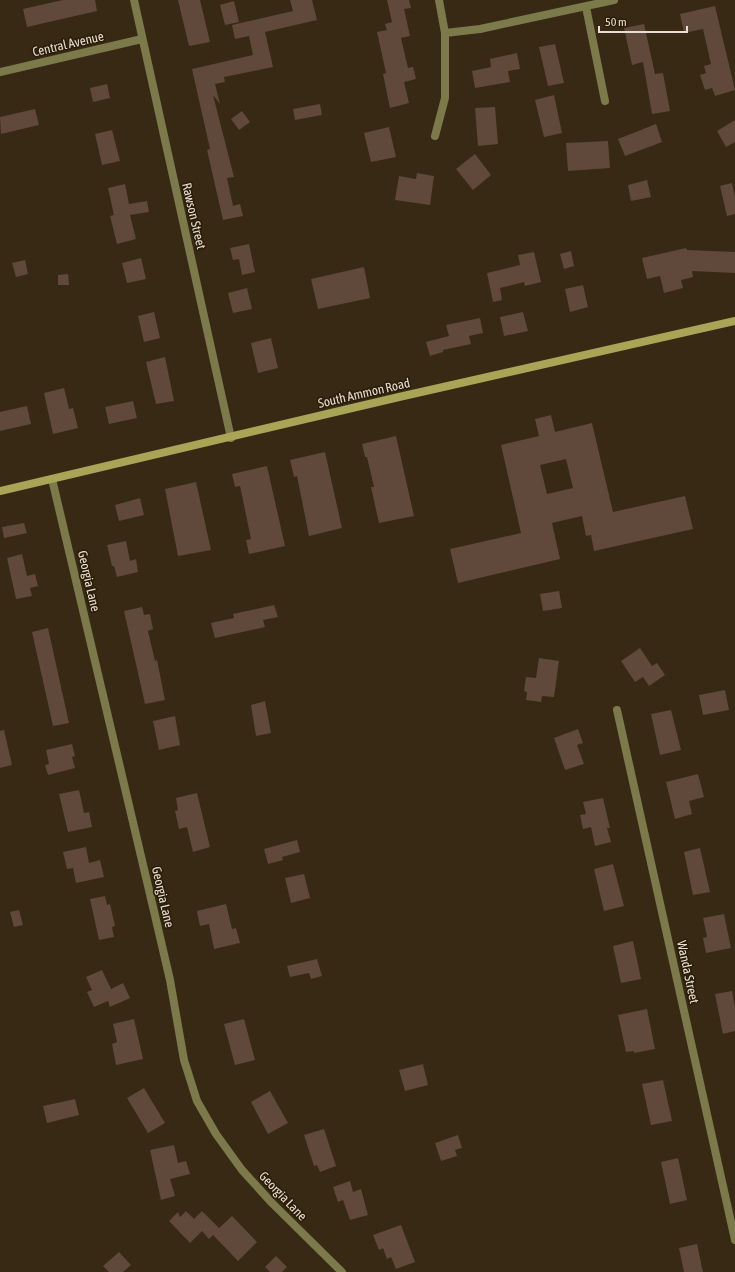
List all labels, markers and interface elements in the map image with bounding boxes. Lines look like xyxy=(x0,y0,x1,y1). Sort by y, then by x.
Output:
scale bar xyxy=(599,8,687,34)
text: 50 m xyxy=(605,15,627,29)
street label: Central Avenue xyxy=(31,29,105,59)
street label: Rawson Street xyxy=(179,181,209,251)
street label: South Ammon Road xyxy=(317,375,411,411)
street label: Georgia Lane xyxy=(75,549,103,613)
street label: Georgia Lane xyxy=(149,865,177,929)
street label: Wanda Street xyxy=(674,939,702,1005)
street label: Georgia Lane xyxy=(256,1168,310,1224)

